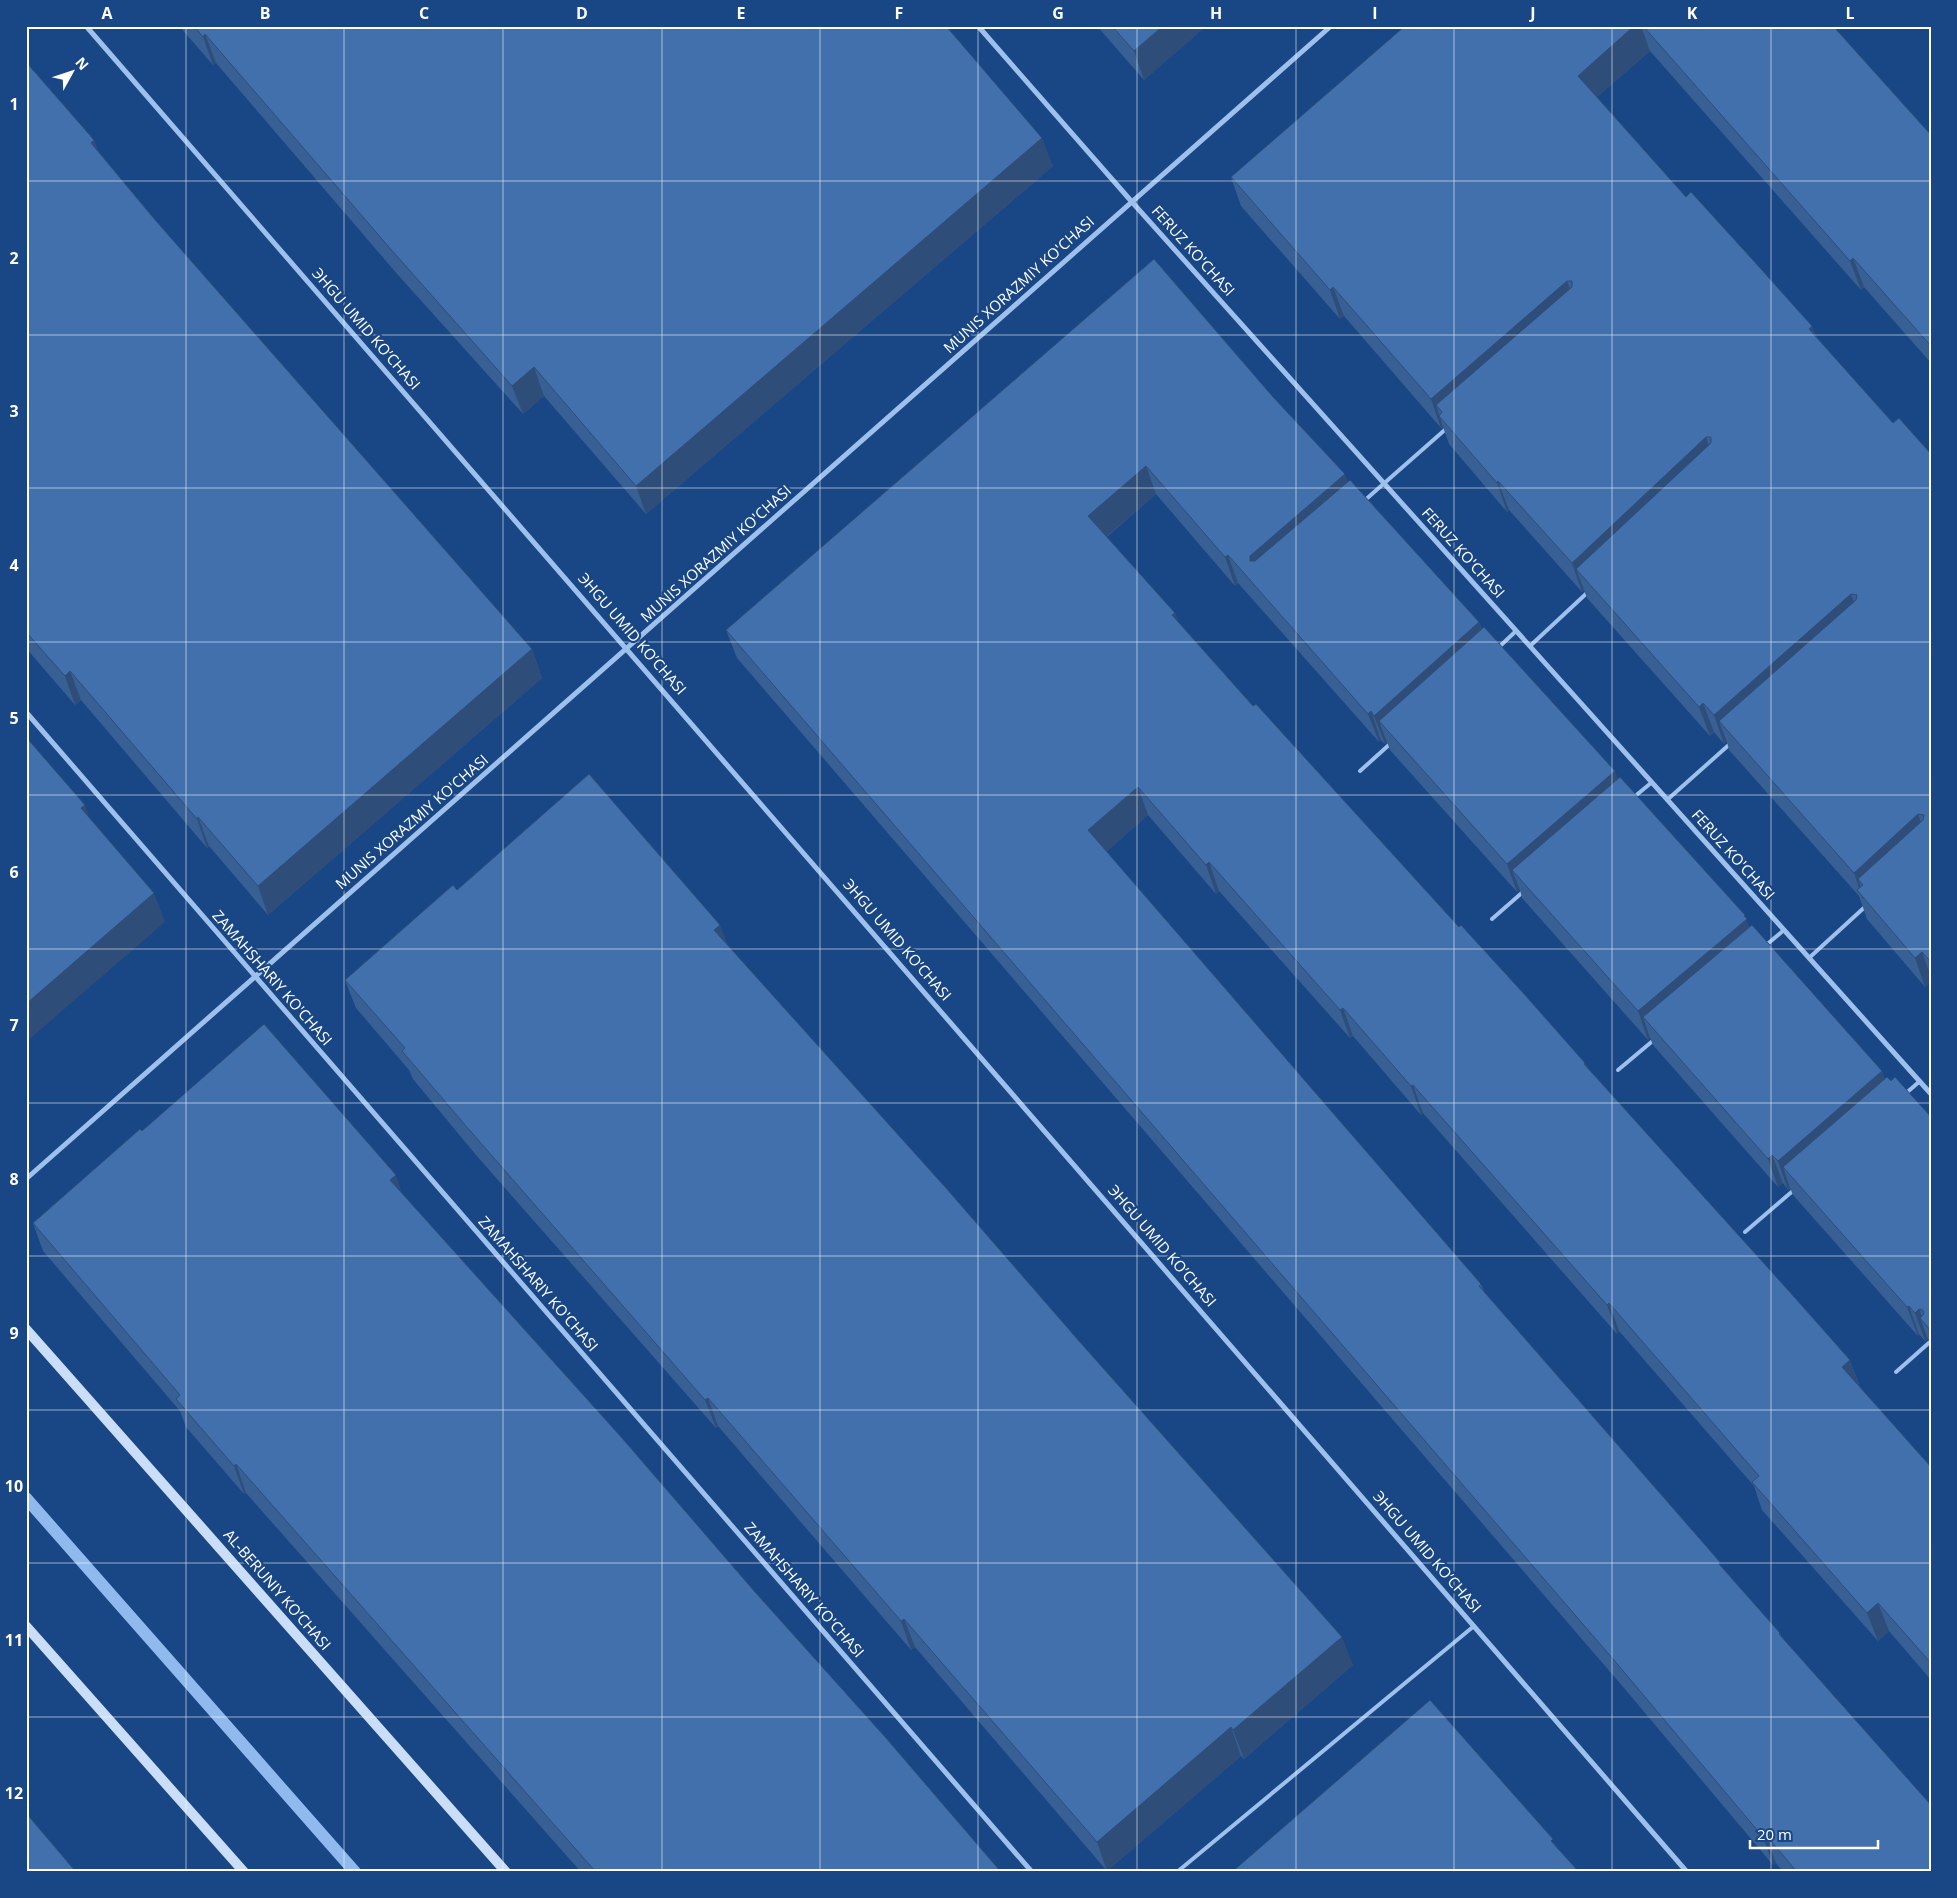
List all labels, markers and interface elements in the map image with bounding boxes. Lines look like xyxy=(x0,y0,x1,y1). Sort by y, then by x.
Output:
text: A xyxy=(101,2,113,24)
text: B xyxy=(260,2,270,24)
text: C xyxy=(419,2,429,24)
text: D xyxy=(576,2,588,24)
text: E xyxy=(737,2,746,24)
text: F xyxy=(895,2,903,24)
text: G xyxy=(1052,2,1064,24)
text: H xyxy=(1210,2,1222,24)
text: I xyxy=(1372,2,1378,24)
text: J xyxy=(1528,2,1536,24)
text: K xyxy=(1687,2,1698,24)
text: L xyxy=(1845,2,1855,24)
north arrow xyxy=(48,48,98,98)
text: N xyxy=(71,53,93,74)
text: 1 xyxy=(9,93,19,115)
street label: FERUZ KO'CHASI xyxy=(1148,201,1240,300)
street label: MUNIS XORAZMIY KO'CHASI xyxy=(939,211,1098,357)
text: 2 xyxy=(9,247,19,269)
street label: ЭHGU UMID KO’CHASI xyxy=(308,263,425,394)
text: 3 xyxy=(9,400,19,422)
street label: MUNIS XORAZMIY KO'CHASI xyxy=(636,480,795,626)
street label: FERUZ KO'CHASI xyxy=(1418,503,1510,602)
text: 4 xyxy=(9,554,19,576)
street label: ЭHGU UMID KO’CHASI xyxy=(574,568,691,699)
text: 5 xyxy=(9,707,19,729)
street label: MUNIS XORAZMIY KO'CHASI xyxy=(331,749,492,893)
street label: FERUZ KO'CHASI xyxy=(1688,805,1780,904)
text: 6 xyxy=(9,861,19,883)
street label: ЭHGU UMID KO’CHASI xyxy=(839,874,956,1005)
street label: ZAMAHSHARIY KO'CHASI xyxy=(208,905,337,1049)
text: 7 xyxy=(9,1014,19,1036)
text: 8 xyxy=(9,1168,19,1190)
street label: ЭHGU UMID KO’CHASI xyxy=(1104,1180,1221,1311)
street label: ZAMAHSHARIY KO'CHASI xyxy=(474,1211,603,1355)
text: 9 xyxy=(9,1322,19,1344)
text: 10 xyxy=(5,1475,23,1497)
street label: ЭHGU UMID KO’CHASI xyxy=(1369,1486,1486,1617)
street label: ZAMAHSHARIY KO'CHASI xyxy=(740,1517,869,1661)
street label: AL-BERUNIY KO’CHASI xyxy=(220,1525,336,1654)
text: 11 xyxy=(5,1629,23,1651)
text: 12 xyxy=(5,1782,23,1804)
scale bar xyxy=(1750,1818,1877,1850)
text: 20 m xyxy=(1757,1824,1792,1844)

